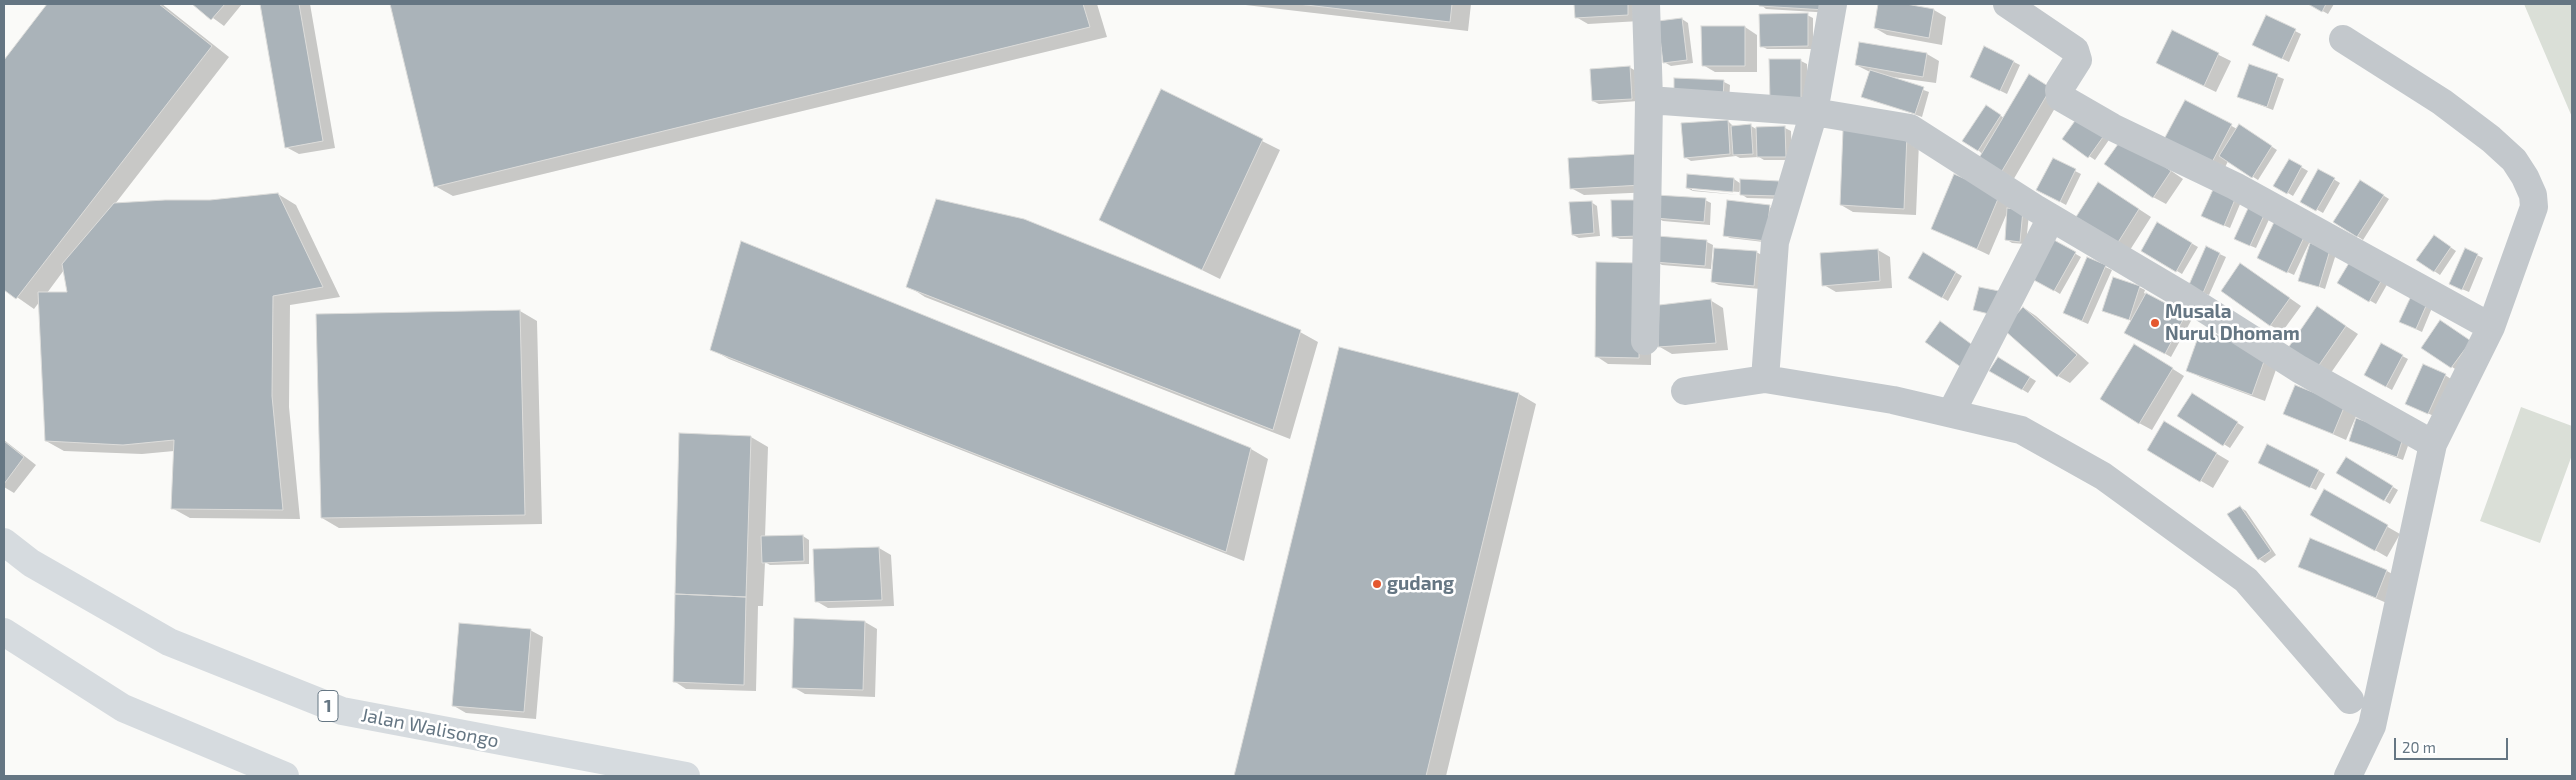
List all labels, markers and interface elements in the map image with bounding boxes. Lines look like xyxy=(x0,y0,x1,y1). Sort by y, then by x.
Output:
place label: Musala Nurul Dhomam xyxy=(2165,301,2300,345)
marker: Musala Nurul Dhomam xyxy=(2149,317,2161,329)
place label: gudang xyxy=(1387,573,1454,595)
marker: gudang xyxy=(1371,578,1383,590)
road number: 1 xyxy=(318,690,338,721)
street label: Jalan Walisongo xyxy=(359,703,501,753)
scale bar xyxy=(2396,728,2510,760)
text: 20 m xyxy=(2402,738,2436,756)

